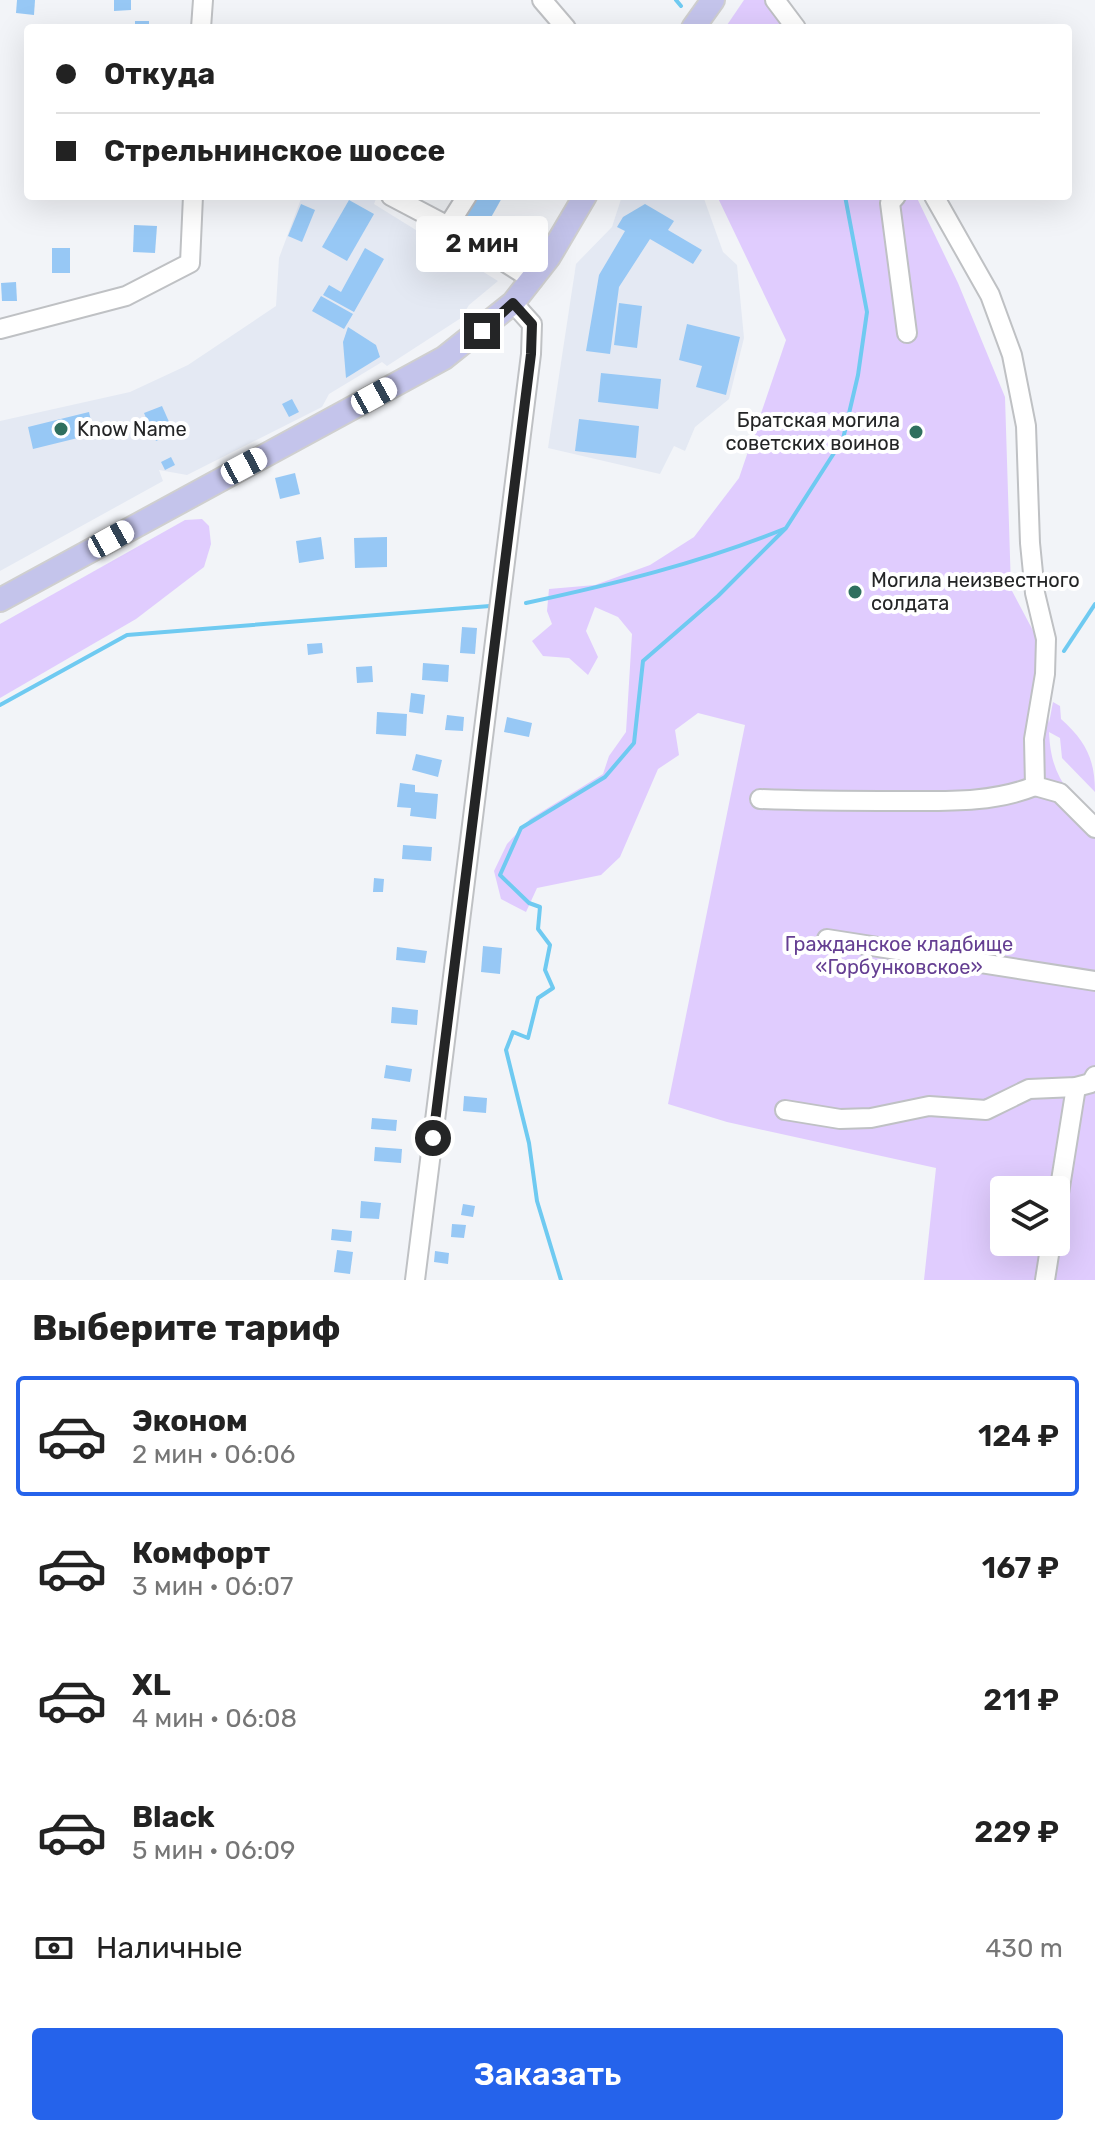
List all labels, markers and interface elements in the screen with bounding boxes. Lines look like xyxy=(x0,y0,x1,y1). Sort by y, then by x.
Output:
text: Откуда xyxy=(104,56,215,92)
text: Стрельнинское шоссе xyxy=(104,133,445,169)
callout: 2 мин xyxy=(416,215,548,271)
text: 2 мин xyxy=(445,228,519,259)
route end xyxy=(464,313,500,349)
car xyxy=(347,374,401,418)
place label: Братская могила советских воинов xyxy=(725,408,900,455)
place label: Know Name xyxy=(77,417,187,441)
marker: Know Name xyxy=(52,420,70,438)
marker: Братская могила советских воинов xyxy=(907,423,925,441)
car xyxy=(217,444,271,488)
car xyxy=(84,517,138,561)
place label: Могила неизвестного солдата xyxy=(871,568,1080,615)
marker: Могила неизвестного солдата xyxy=(846,583,864,601)
park label: Гражданское кладбище «Горбунковское» xyxy=(785,932,1013,979)
route start xyxy=(415,1120,451,1156)
map controls xyxy=(990,1176,1070,1256)
button: layers xyxy=(990,1176,1070,1256)
text: Выберите тариф xyxy=(32,1306,341,1349)
icon: car xyxy=(36,1400,108,1472)
text: Эконом xyxy=(132,1403,248,1439)
text: 124 ₽ xyxy=(978,1418,1059,1454)
text: 2 мин · 06:06 xyxy=(132,1439,295,1470)
icon: car xyxy=(36,1532,108,1604)
text: Комфорт xyxy=(132,1535,270,1571)
text: 167 ₽ xyxy=(982,1550,1059,1586)
text: 3 мин · 06:07 xyxy=(132,1571,293,1602)
icon: car xyxy=(36,1664,108,1736)
text: XL xyxy=(132,1667,171,1703)
text: 211 ₽ xyxy=(983,1682,1059,1718)
text: 4 мин · 06:08 xyxy=(132,1703,297,1734)
icon: car xyxy=(36,1796,108,1868)
text: Black xyxy=(132,1799,215,1835)
text: 229 ₽ xyxy=(974,1814,1059,1850)
text: 5 мин · 06:09 xyxy=(132,1835,295,1866)
icon: cash xyxy=(32,1926,76,1970)
text: Наличные xyxy=(96,1930,242,1966)
text: 430 m xyxy=(985,1933,1063,1964)
button: Заказать xyxy=(32,2028,1063,2120)

